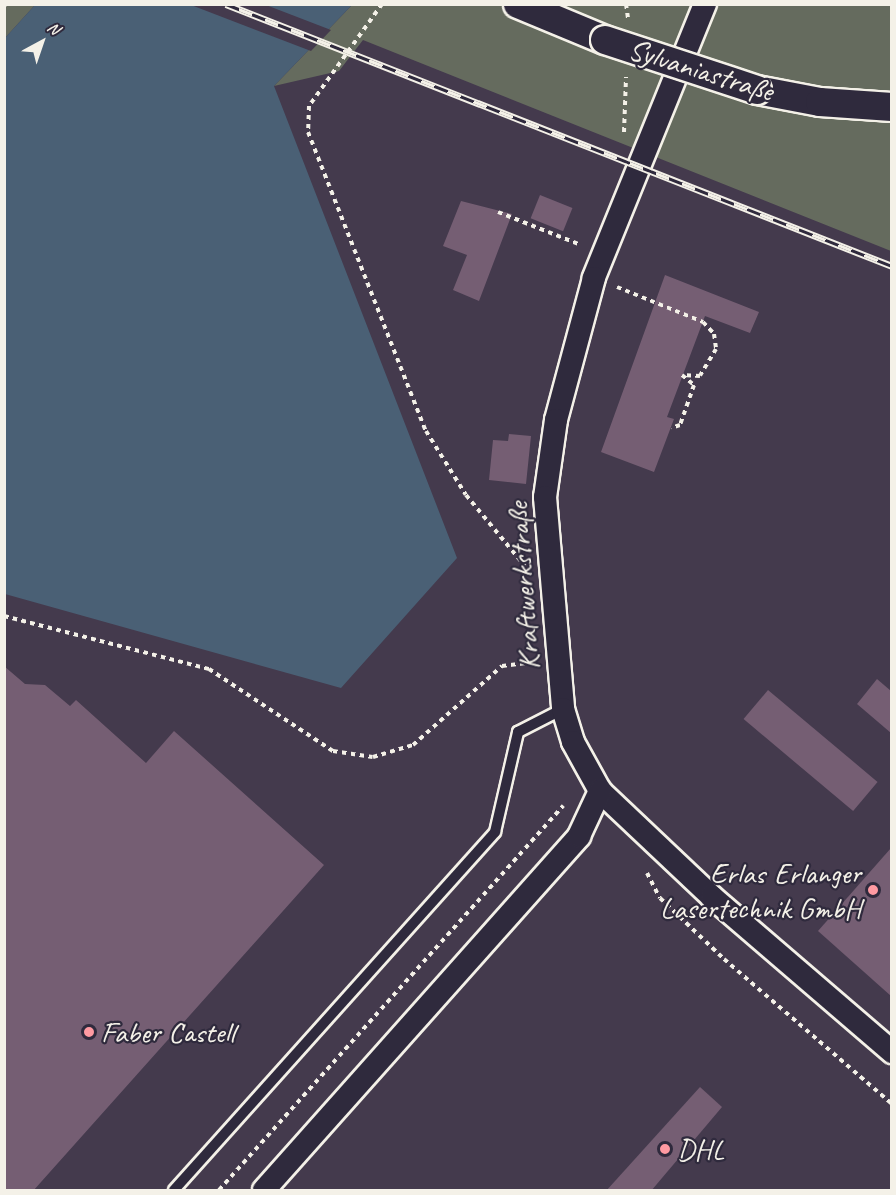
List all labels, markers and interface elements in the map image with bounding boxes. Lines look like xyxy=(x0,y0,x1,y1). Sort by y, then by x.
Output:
north arrow xyxy=(12,12,72,72)
text: N xyxy=(43,17,64,39)
street label: Sylvaniastraße xyxy=(624,31,778,109)
street label: Kraftwerkstraße xyxy=(499,501,547,671)
place label: Erlas Erlanger Lasertechnik GmbH xyxy=(661,855,861,926)
marker: Erlas Erlanger Lasertechnik GmbH xyxy=(866,883,880,897)
place label: Faber Castell xyxy=(101,1014,235,1050)
marker: Faber Castell xyxy=(82,1025,96,1039)
place label: DHL xyxy=(677,1131,724,1167)
marker: DHL xyxy=(658,1142,672,1156)

